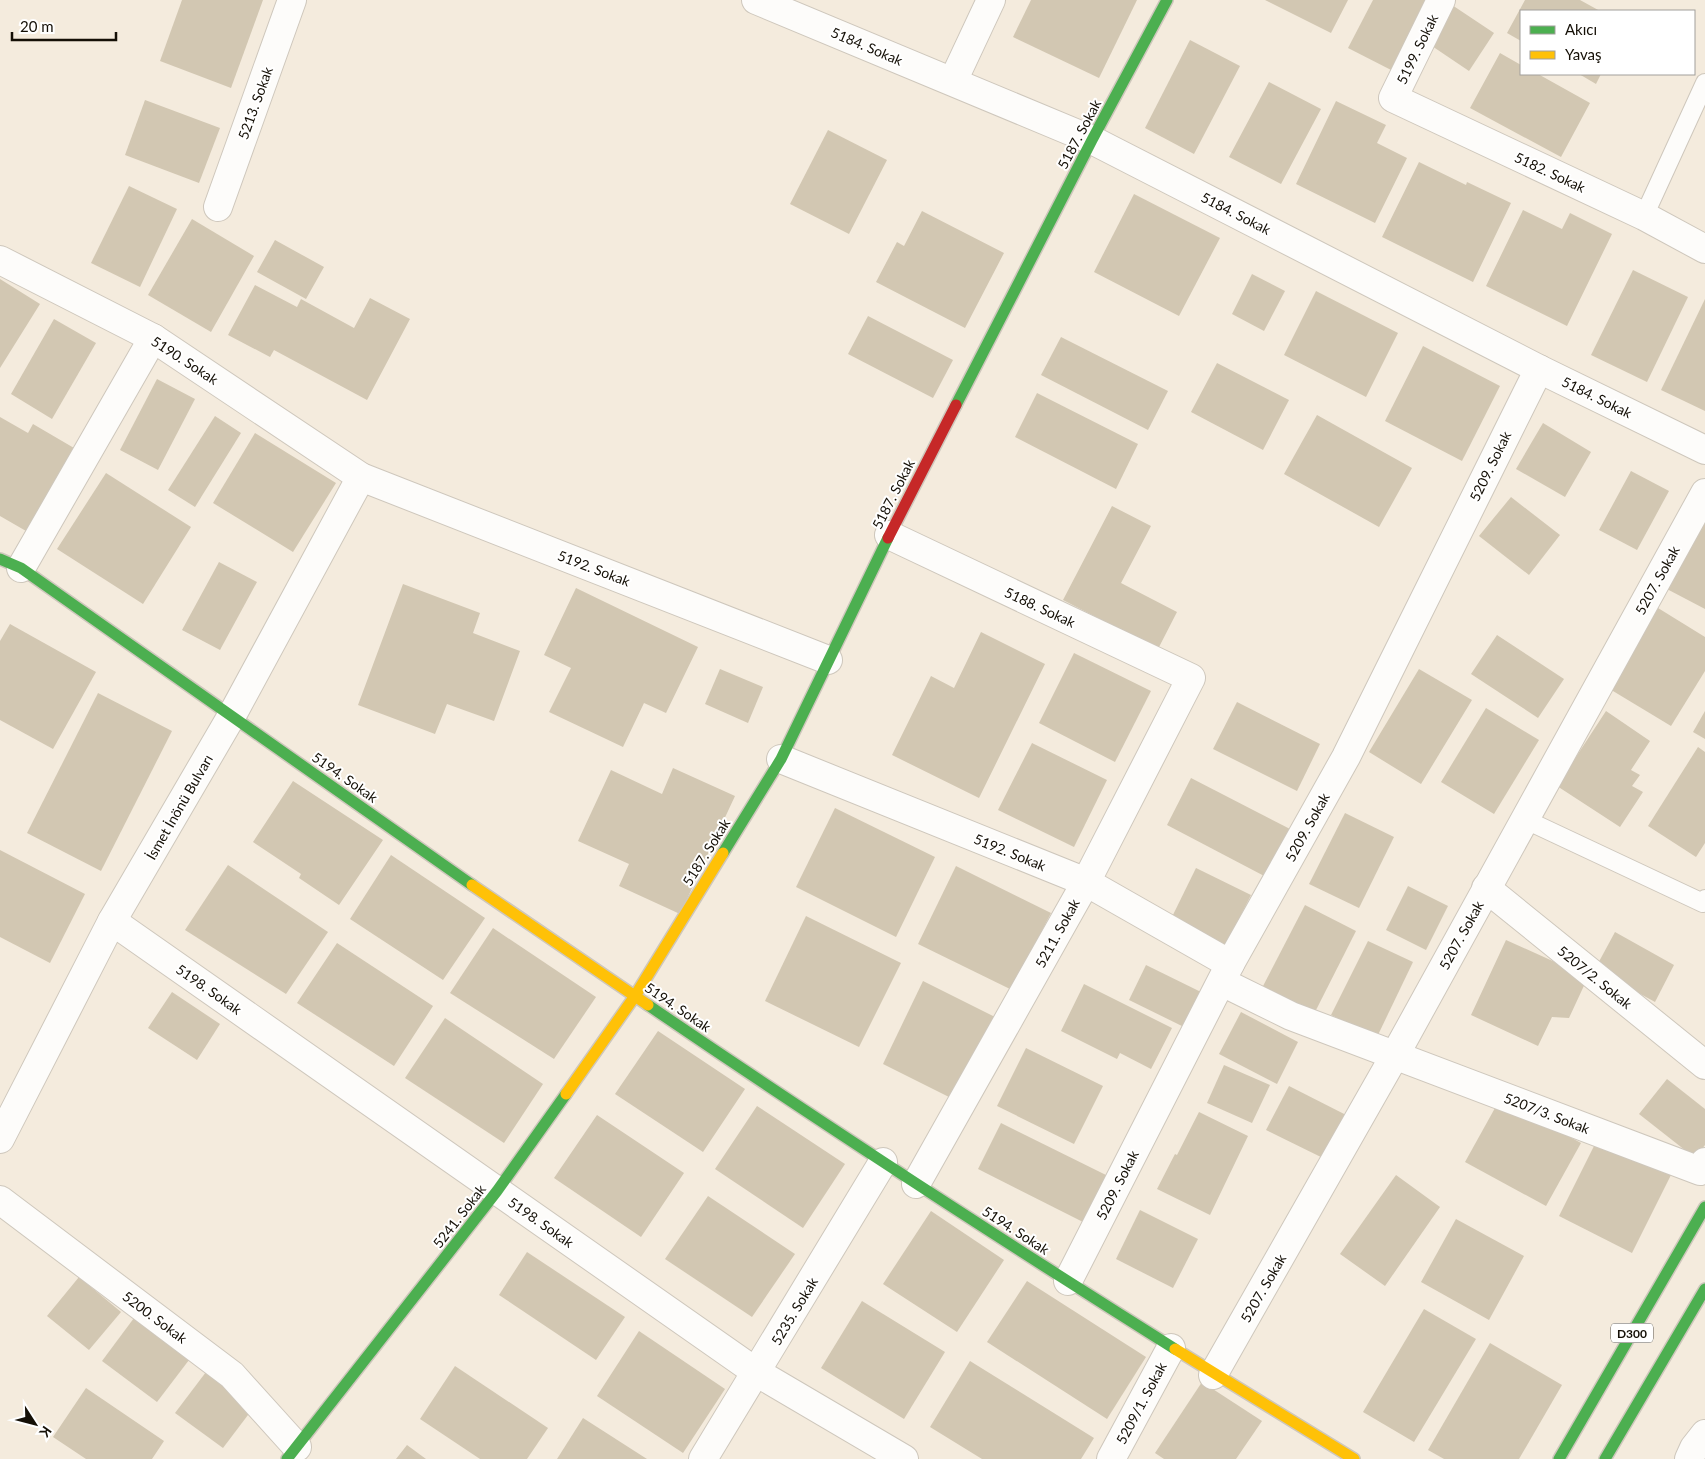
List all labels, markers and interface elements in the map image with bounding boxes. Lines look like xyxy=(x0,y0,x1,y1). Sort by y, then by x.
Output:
scale bar xyxy=(12,10,116,42)
street label: 5199. Sokak xyxy=(1393,10,1442,87)
legend xyxy=(1520,10,1695,75)
text: 20 m xyxy=(20,17,54,35)
text: Akıcı xyxy=(1565,20,1597,38)
street label: 5184. Sokak xyxy=(829,23,906,69)
text: Yavaş xyxy=(1565,45,1602,63)
street label: 5213. Sokak xyxy=(234,64,276,142)
street label: 5187. Sokak xyxy=(1054,96,1105,172)
street label: 5182. Sokak xyxy=(1512,148,1589,196)
street label: 5184. Sokak xyxy=(1198,188,1275,238)
street label: 5190. Sokak xyxy=(148,332,222,388)
street label: 5184. Sokak xyxy=(1559,373,1636,422)
street label: 5209. Sokak xyxy=(1466,427,1515,504)
street label: 5187. Sokak xyxy=(868,455,918,532)
street label: 5207. Sokak xyxy=(1631,542,1683,617)
street label: 5192. Sokak xyxy=(555,546,633,590)
street label: 5188. Sokak xyxy=(1002,583,1079,631)
street label: 5194. Sokak xyxy=(309,748,382,806)
street label: İsmet İnönü Bulvarı xyxy=(142,751,216,863)
street label: 5209. Sokak xyxy=(1281,789,1333,864)
street label: 5187. Sokak xyxy=(679,815,734,889)
street label: 5192. Sokak xyxy=(972,830,1049,874)
street label: 5211. Sokak xyxy=(1031,895,1083,970)
street label: 5207. Sokak xyxy=(1435,897,1487,972)
street label: 5207/2. Sokak xyxy=(1554,942,1636,1013)
street label: 5198. Sokak xyxy=(173,960,246,1018)
street label: 5194. Sokak xyxy=(642,979,715,1036)
street label: 5207/3. Sokak xyxy=(1502,1089,1593,1137)
street label: 5209. Sokak xyxy=(1092,1146,1142,1223)
street label: 5241. Sokak xyxy=(429,1180,490,1251)
street label: 5198. Sokak xyxy=(505,1193,578,1251)
street label: 5194. Sokak xyxy=(979,1202,1053,1258)
street label: 5207. Sokak xyxy=(1237,1250,1290,1325)
street label: 5235. Sokak xyxy=(767,1273,821,1348)
street label: 5200. Sokak xyxy=(120,1287,191,1347)
road number: D300 xyxy=(1611,1324,1653,1342)
street label: 5209/1. Sokak xyxy=(1112,1358,1170,1447)
north arrow xyxy=(10,1399,60,1449)
text: K xyxy=(36,1423,56,1441)

